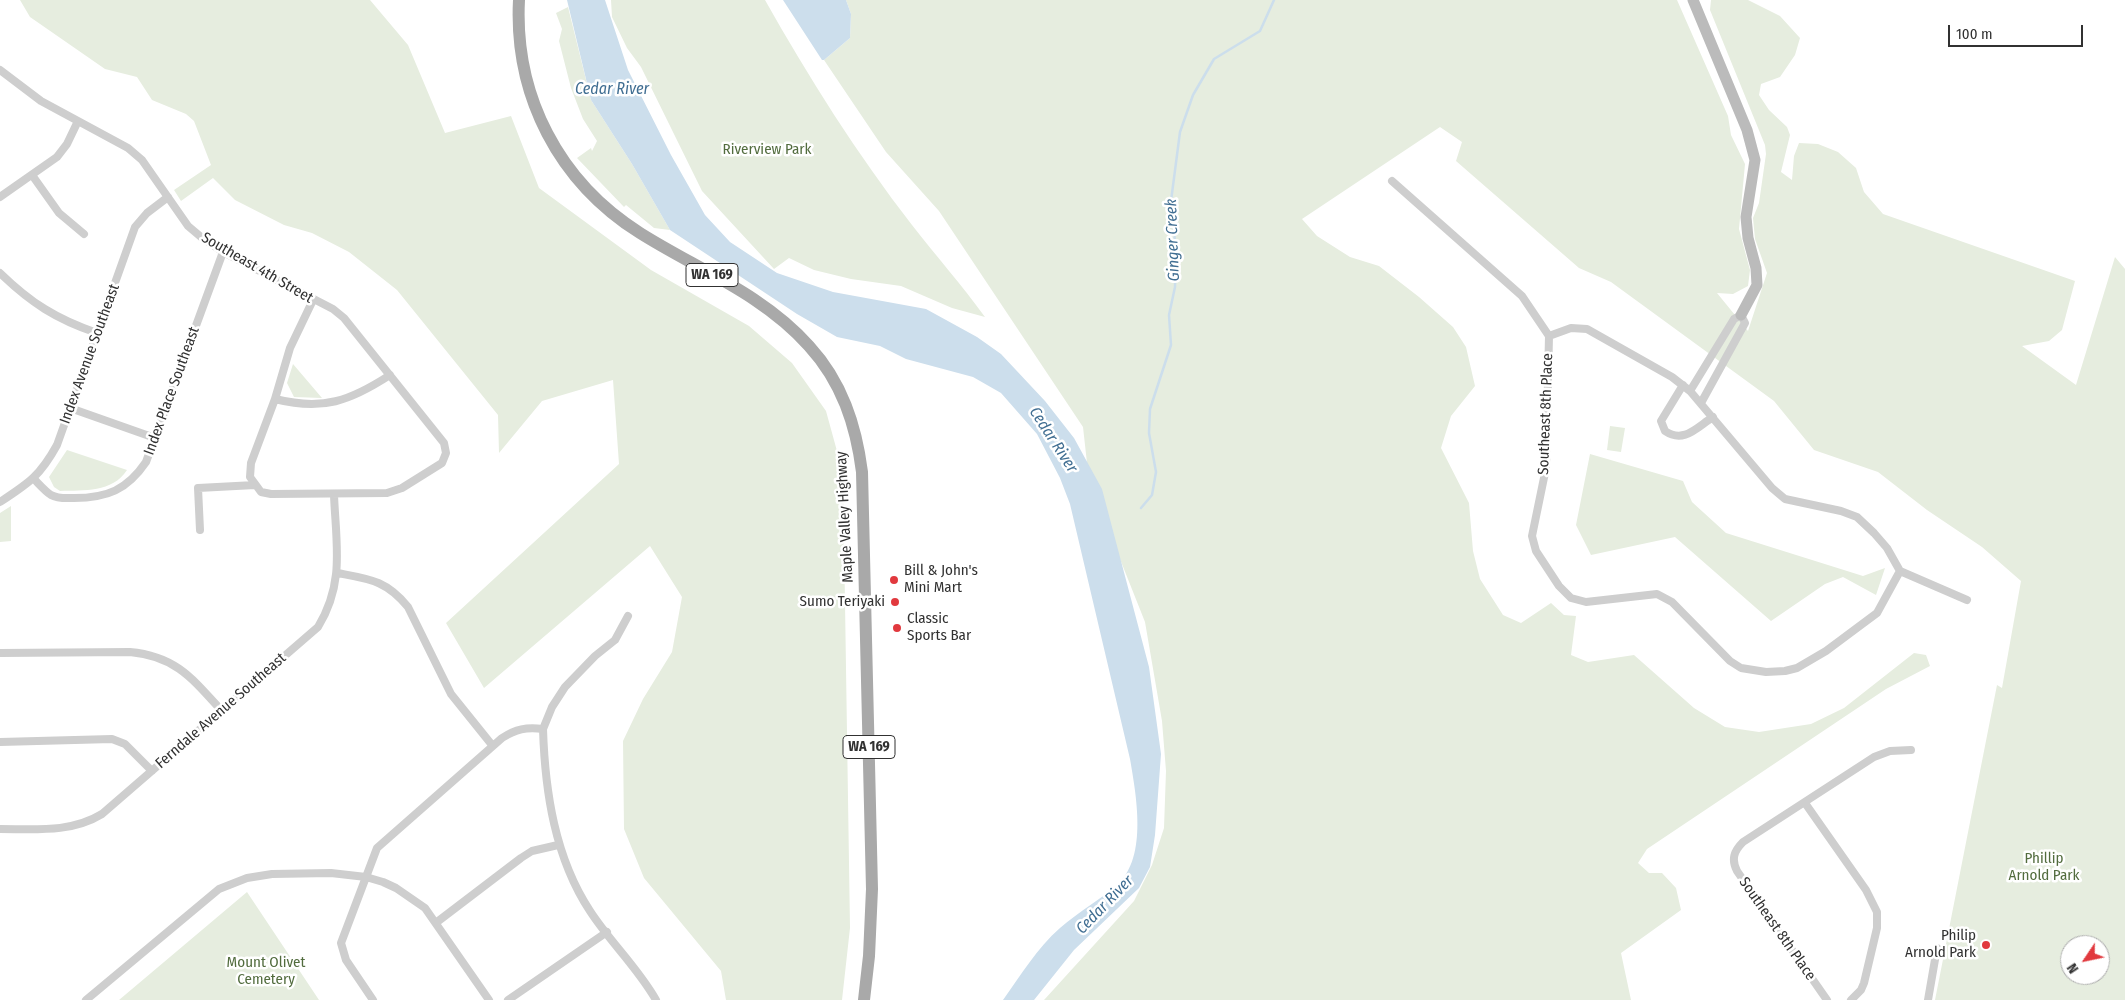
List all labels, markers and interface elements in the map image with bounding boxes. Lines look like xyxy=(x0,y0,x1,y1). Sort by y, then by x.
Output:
scale bar xyxy=(1950,15,2085,47)
text: 100 m xyxy=(1956,25,1993,43)
water label: Cedar River xyxy=(575,80,649,100)
park label: Riverview Park xyxy=(722,141,812,159)
water label: Ginger Creek xyxy=(1162,198,1184,282)
street label: Southeast 4th Street xyxy=(198,229,316,307)
road number: WA 169 xyxy=(686,264,738,286)
street label: Index Avenue Southeast xyxy=(56,282,124,426)
street label: Index Place Southeast xyxy=(140,324,204,458)
street label: Southeast 8th Place xyxy=(1535,353,1557,475)
water label: Cedar River xyxy=(1025,404,1081,476)
street label: Maple Valley Highway xyxy=(833,451,857,583)
place label: Bill & John's Mini Mart xyxy=(904,562,978,597)
marker: Bill & John's Mini Mart xyxy=(888,574,900,586)
place label: Sumo Teriyaki xyxy=(800,593,885,611)
marker: Sumo Teriyaki xyxy=(889,596,901,608)
place label: Classic Sports Bar xyxy=(907,610,971,645)
marker: Classic Sports Bar xyxy=(891,622,903,634)
street label: Ferndale Avenue Southeast xyxy=(152,649,290,773)
road number: WA 169 xyxy=(843,736,895,759)
park label: Phillip Arnold Park xyxy=(2008,850,2080,885)
water label: Cedar River xyxy=(1072,872,1138,938)
street label: Southeast 8th Place xyxy=(1735,874,1819,984)
place label: Philip Arnold Park xyxy=(1905,927,1976,962)
north arrow xyxy=(2060,935,2110,985)
marker: Philip Arnold Park xyxy=(1980,939,1992,951)
park label: Mount Olivet Cemetery xyxy=(227,954,305,989)
text: N xyxy=(2064,960,2082,976)

